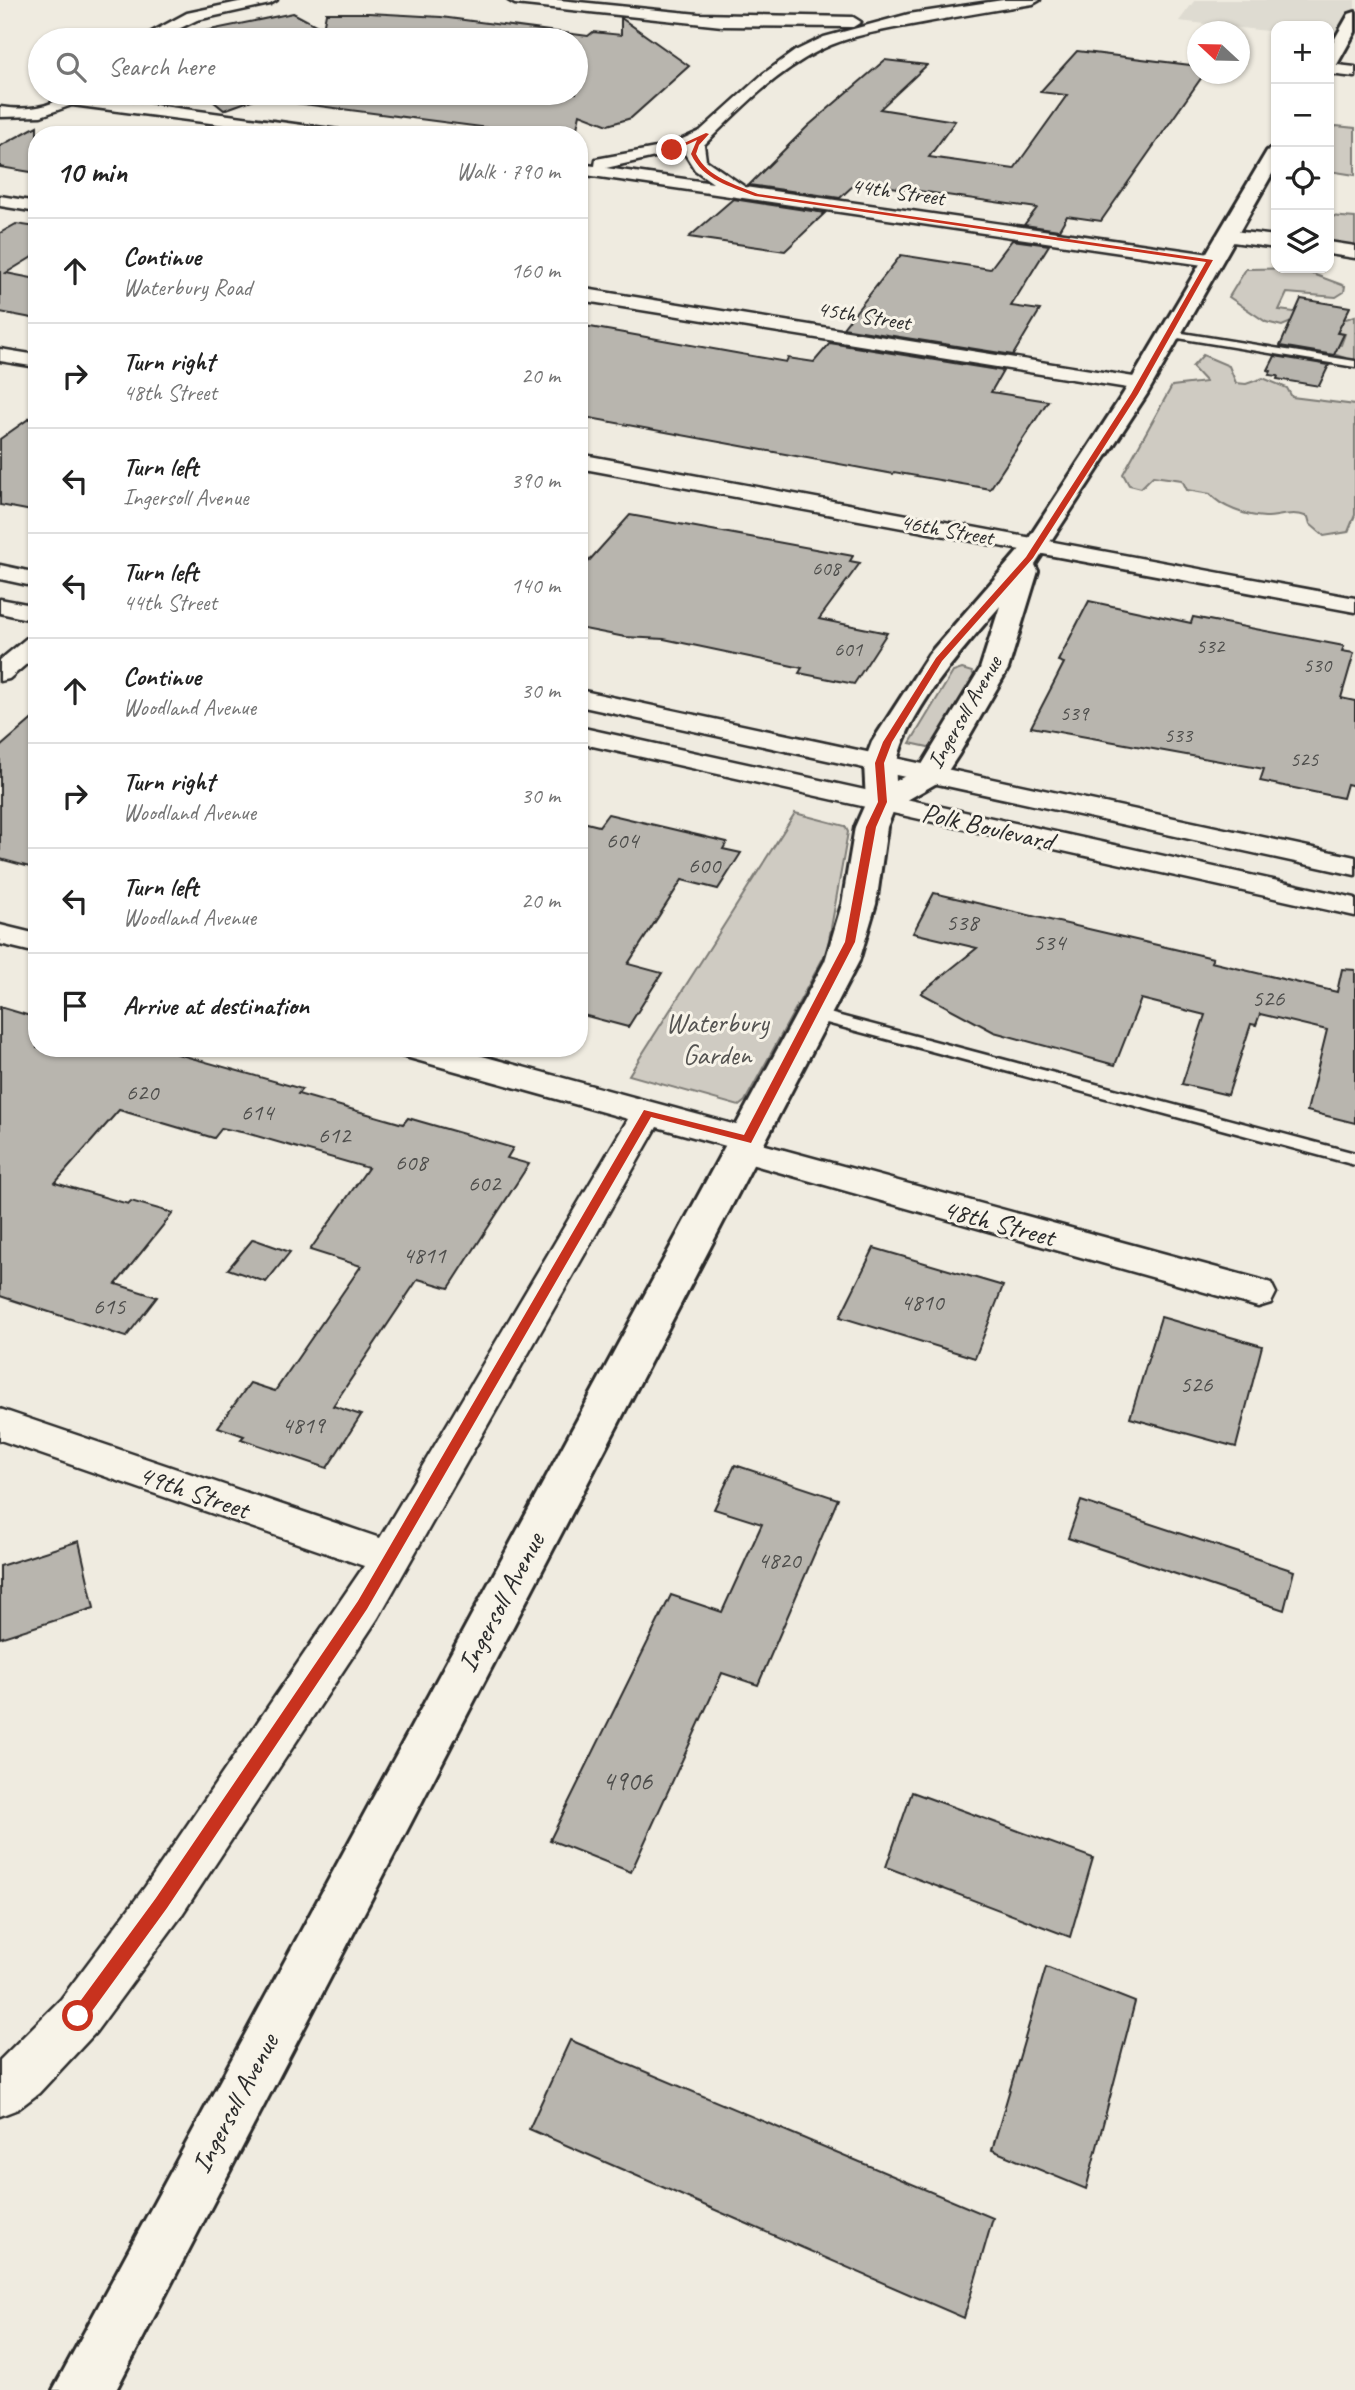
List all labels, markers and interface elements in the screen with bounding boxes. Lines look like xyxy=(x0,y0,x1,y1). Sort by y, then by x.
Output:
north arrow xyxy=(1187,21,1250,84)
map controls xyxy=(1271,21,1334,273)
button: + xyxy=(1271,21,1334,84)
search box xyxy=(28,28,588,105)
icon: search xyxy=(52,48,90,86)
text: Search here xyxy=(108,50,214,83)
button: − xyxy=(1271,84,1334,147)
route end xyxy=(656,134,687,165)
button: locate xyxy=(1271,147,1334,210)
text: 10 min xyxy=(56,153,127,191)
text: Walk · 790 m xyxy=(456,157,560,186)
street label: 44th Street xyxy=(849,171,949,213)
button: layers xyxy=(1271,210,1334,273)
text: Continue xyxy=(123,240,201,273)
icon: ahead xyxy=(56,252,94,290)
text: 160 m xyxy=(511,256,560,285)
text: Waterbury Road xyxy=(123,273,252,302)
street label: 45th Street xyxy=(815,294,915,338)
text: Turn right xyxy=(123,345,214,378)
icon: right xyxy=(56,357,94,395)
text: 20 m xyxy=(521,361,560,390)
text: 48th Street xyxy=(123,378,217,407)
text: Turn left xyxy=(123,450,198,483)
icon: left xyxy=(56,462,94,500)
text: 390 m xyxy=(511,466,560,495)
text: Ingersoll Avenue xyxy=(123,483,248,512)
street label: 46th Street xyxy=(898,507,998,552)
text: Turn left xyxy=(123,555,198,588)
house number: 608 xyxy=(812,555,843,581)
icon: left xyxy=(56,567,94,605)
text: 140 m xyxy=(511,571,560,600)
text: 44th Street xyxy=(123,588,217,617)
house number: 532 xyxy=(1196,633,1226,659)
house number: 601 xyxy=(834,636,864,662)
street label: Ingersoll Avenue xyxy=(921,649,1009,774)
house number: 530 xyxy=(1303,652,1333,678)
text: Continue xyxy=(123,660,201,693)
icon: ahead xyxy=(56,672,94,710)
text: 30 m xyxy=(521,676,560,705)
text: Woodland Avenue xyxy=(123,693,256,722)
house number: 539 xyxy=(1060,700,1090,726)
house number: 533 xyxy=(1164,722,1194,748)
house number: 525 xyxy=(1290,746,1320,772)
text: Turn right xyxy=(123,765,214,798)
icon: right xyxy=(56,777,94,815)
text: 30 m xyxy=(521,781,560,810)
street label: Polk Boulevard xyxy=(919,794,1061,859)
text: Woodland Avenue xyxy=(123,798,256,827)
house number: 604 xyxy=(606,825,640,855)
house number: 600 xyxy=(688,850,722,880)
text: Turn left xyxy=(123,870,198,903)
icon: left xyxy=(56,882,94,920)
text: 20 m xyxy=(521,886,560,915)
text: Woodland Avenue xyxy=(123,903,256,932)
house number: 538 xyxy=(946,907,980,937)
house number: 534 xyxy=(1033,927,1067,957)
house number: 526 xyxy=(1252,983,1285,1013)
icon: arrive xyxy=(56,987,94,1025)
text: Arrive at destination xyxy=(123,989,309,1022)
park label: Waterbury Garden xyxy=(665,1005,771,1072)
house number: 620 xyxy=(126,1077,160,1107)
house number: 614 xyxy=(241,1097,275,1127)
house number: 612 xyxy=(318,1120,352,1150)
house number: 608 xyxy=(395,1147,429,1177)
house number: 602 xyxy=(468,1168,502,1198)
street label: 48th Street xyxy=(939,1191,1061,1255)
house number: 4811 xyxy=(402,1240,447,1270)
house number: 4810 xyxy=(900,1287,946,1317)
house number: 615 xyxy=(93,1291,126,1321)
house number: 526 xyxy=(1180,1369,1213,1399)
house number: 4819 xyxy=(281,1410,327,1440)
street label: 49th Street xyxy=(134,1456,256,1528)
street label: Ingersoll Avenue xyxy=(449,1525,553,1678)
house number: 4820 xyxy=(757,1545,803,1575)
house number: 4906 xyxy=(602,1763,654,1798)
route start xyxy=(62,2000,93,2031)
street label: Ingersoll Avenue xyxy=(183,2026,287,2179)

